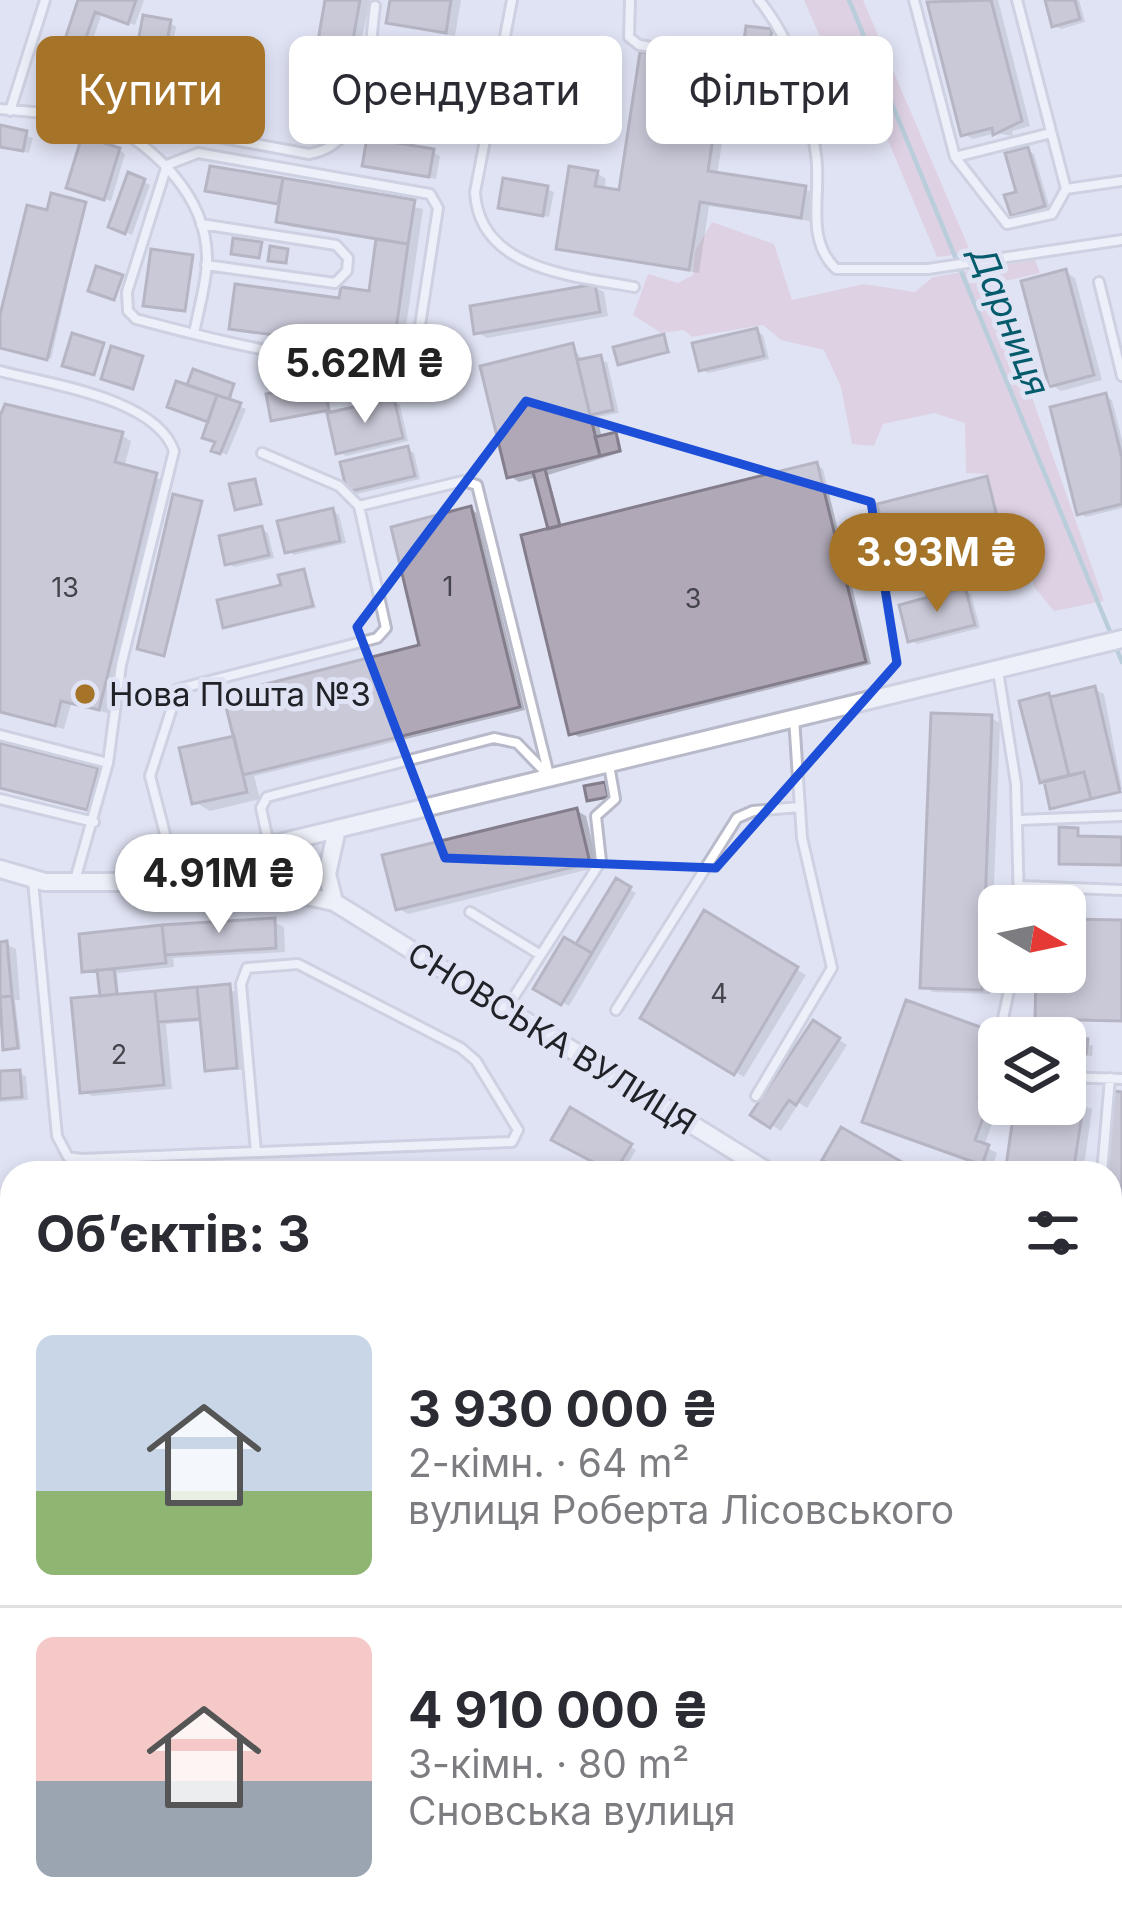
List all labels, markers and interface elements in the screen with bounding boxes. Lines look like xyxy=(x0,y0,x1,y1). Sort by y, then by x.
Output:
chip: Купити xyxy=(36,36,265,144)
chip: Орендувати xyxy=(289,36,622,144)
chip: Фільтри xyxy=(646,36,893,144)
water label: Дарниця xyxy=(960,239,1060,402)
pin: 5.62M ₴ xyxy=(254,324,476,426)
text: 5.62M ₴ xyxy=(285,339,445,386)
pin: 3.93M ₴ xyxy=(826,513,1048,615)
text: 3.93M ₴ xyxy=(856,528,1018,575)
house number: 1 xyxy=(443,570,453,603)
house number: 13 xyxy=(51,571,79,604)
house number: 3 xyxy=(685,582,701,615)
place label: Нова Пошта №3 xyxy=(109,674,371,714)
marker: Нова Пошта №3 xyxy=(72,681,98,707)
pin: 4.91M ₴ xyxy=(108,834,330,936)
text: 4.91M ₴ xyxy=(142,849,296,896)
north arrow xyxy=(978,885,1086,993)
map controls xyxy=(978,885,1086,1125)
street label: СНОВСЬКА ВУЛИЦЯ xyxy=(401,933,703,1143)
house number: 4 xyxy=(710,977,728,1010)
button: layers xyxy=(978,1017,1086,1125)
house number: 2 xyxy=(111,1038,127,1071)
icon: filters xyxy=(1020,1200,1086,1266)
text: Об’єктів: 3 xyxy=(36,1203,310,1264)
text: 3 930 000 ₴ xyxy=(408,1378,718,1439)
icon: home xyxy=(132,1383,276,1527)
text: 2-кімн. · 64 m² xyxy=(408,1439,690,1486)
text: вулиця Роберта Лісовського xyxy=(408,1486,954,1533)
text: 4 910 000 ₴ xyxy=(408,1679,709,1740)
icon: home xyxy=(132,1685,276,1829)
text: 3-кімн. · 80 m² xyxy=(408,1740,689,1787)
text: Сновська вулиця xyxy=(408,1787,736,1834)

